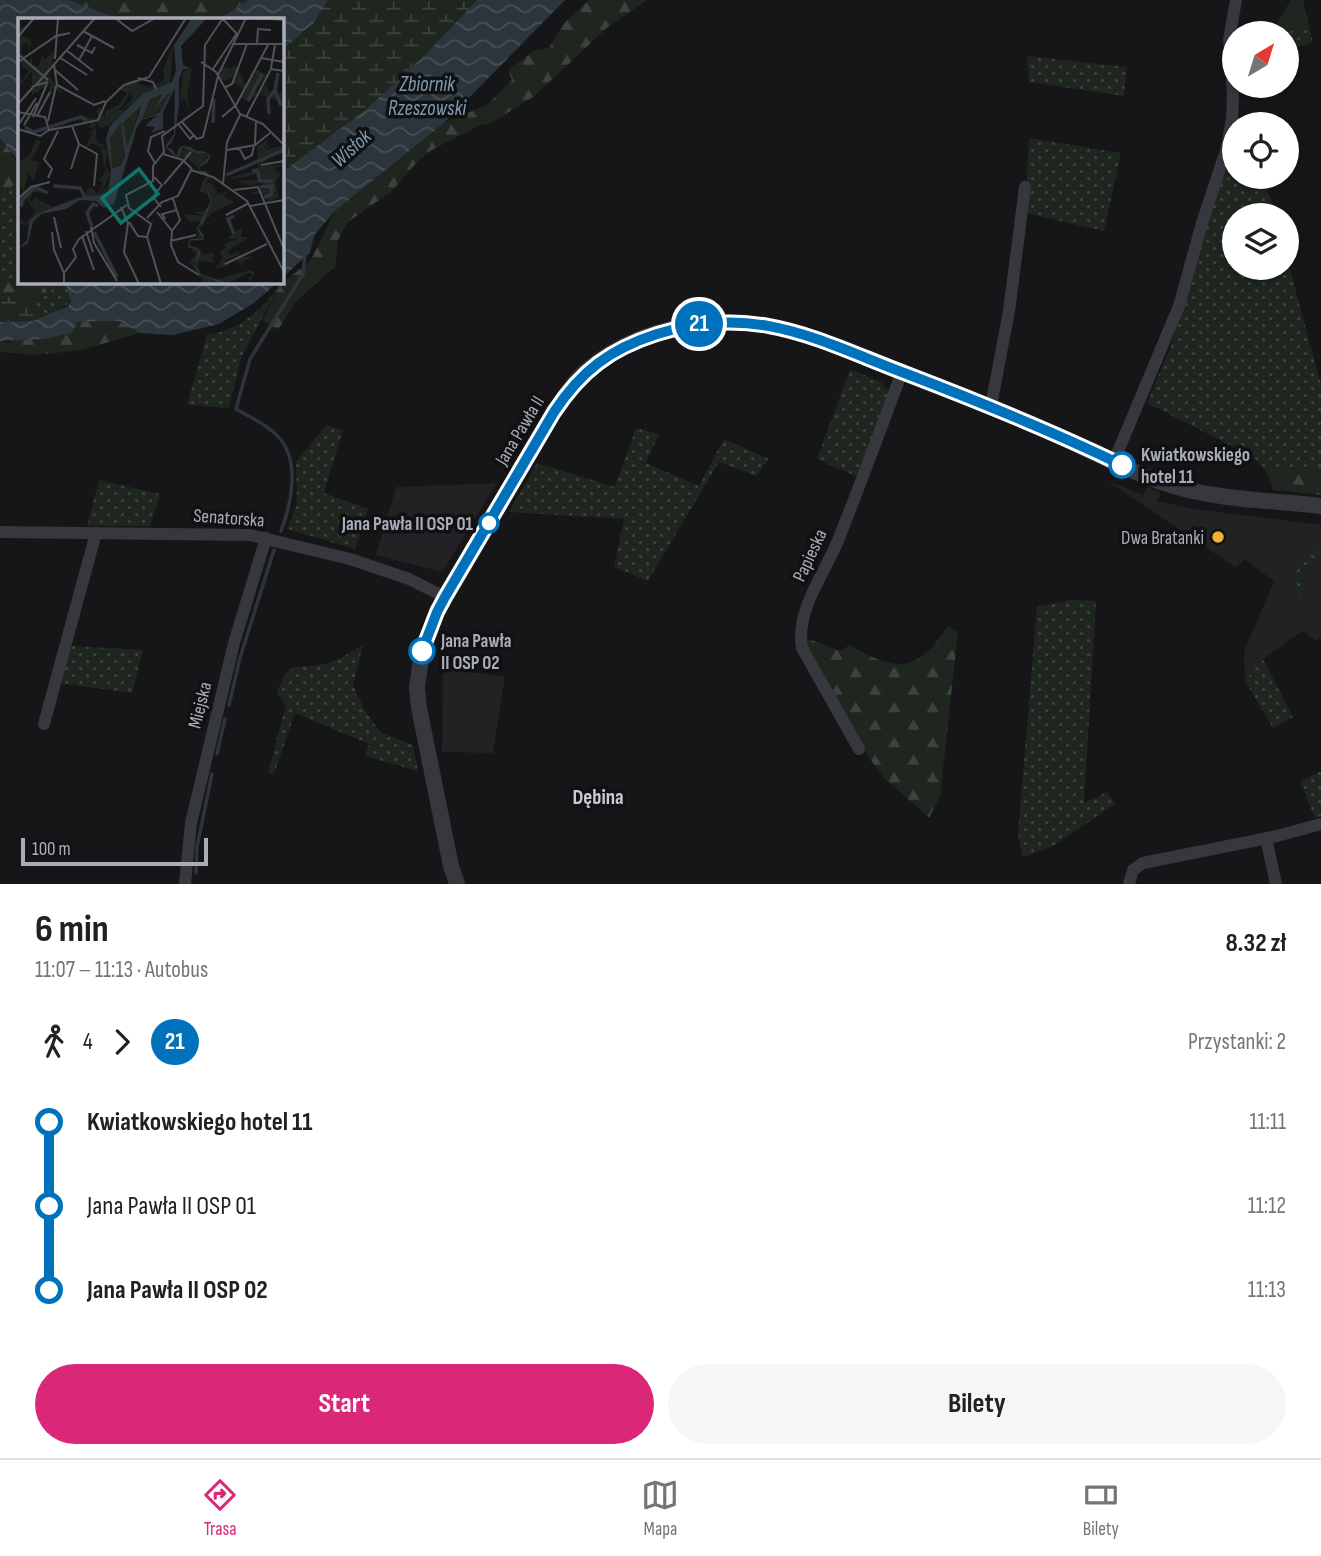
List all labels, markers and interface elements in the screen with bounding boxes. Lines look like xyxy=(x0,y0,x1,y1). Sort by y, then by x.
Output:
inset map xyxy=(18,18,284,284)
north arrow xyxy=(1222,21,1298,98)
map controls xyxy=(1222,21,1299,280)
water label: Zbiornik Rzeszowski xyxy=(388,72,467,121)
button: locate xyxy=(1222,112,1299,189)
water label: Wisłok xyxy=(326,123,377,173)
button: layers xyxy=(1222,203,1299,280)
line badge: 21 xyxy=(668,301,730,347)
text: 21 xyxy=(689,309,709,338)
street label: Jana Pawła II xyxy=(490,392,550,471)
place label: Kwiatkowskiego hotel 11 xyxy=(1141,444,1250,489)
marker: Kwiatkowskiego hotel 11 xyxy=(1109,452,1135,478)
street label: Senatorska xyxy=(193,505,265,532)
place label: Jana Pawła II OSP 01 xyxy=(341,513,474,536)
marker: Jana Pawła II OSP 01 xyxy=(479,513,499,533)
street label: Papieska xyxy=(788,526,833,586)
place label: Dwa Bratanki xyxy=(1121,527,1204,550)
marker: Dwa Bratanki xyxy=(1210,529,1226,545)
place label: Jana Pawła II OSP 02 xyxy=(440,630,511,675)
marker: Jana Pawła II OSP 02 xyxy=(409,638,435,664)
street label: Miejska xyxy=(184,680,217,731)
district label: Dębina xyxy=(572,785,624,810)
scale bar xyxy=(21,835,208,867)
text: 100 m xyxy=(32,838,71,861)
text: 6 min xyxy=(35,907,109,952)
text: 8.32 zł xyxy=(1225,928,1286,959)
text: 11:07 – 11:13 · Autobus xyxy=(35,956,208,984)
icon: walk xyxy=(35,1023,73,1061)
icon: forward xyxy=(103,1023,141,1061)
text: 21 xyxy=(165,1027,185,1056)
text: 4 xyxy=(83,1028,93,1056)
text: Przystanki: 2 xyxy=(1188,1028,1286,1056)
text: Kwiatkowskiego hotel 11 xyxy=(87,1107,312,1138)
text: 11:11 xyxy=(1249,1108,1286,1136)
text: Jana Pawła II OSP 01 xyxy=(87,1191,256,1222)
text: 11:12 xyxy=(1248,1192,1286,1220)
text: Jana Pawła II OSP 02 xyxy=(87,1275,268,1306)
text: 11:13 xyxy=(1248,1276,1286,1304)
button: Start xyxy=(35,1364,654,1444)
button: Bilety xyxy=(668,1364,1286,1444)
tab: Trasa xyxy=(201,1476,239,1541)
tab: Mapa xyxy=(641,1476,679,1541)
tab: Bilety xyxy=(1082,1476,1120,1541)

